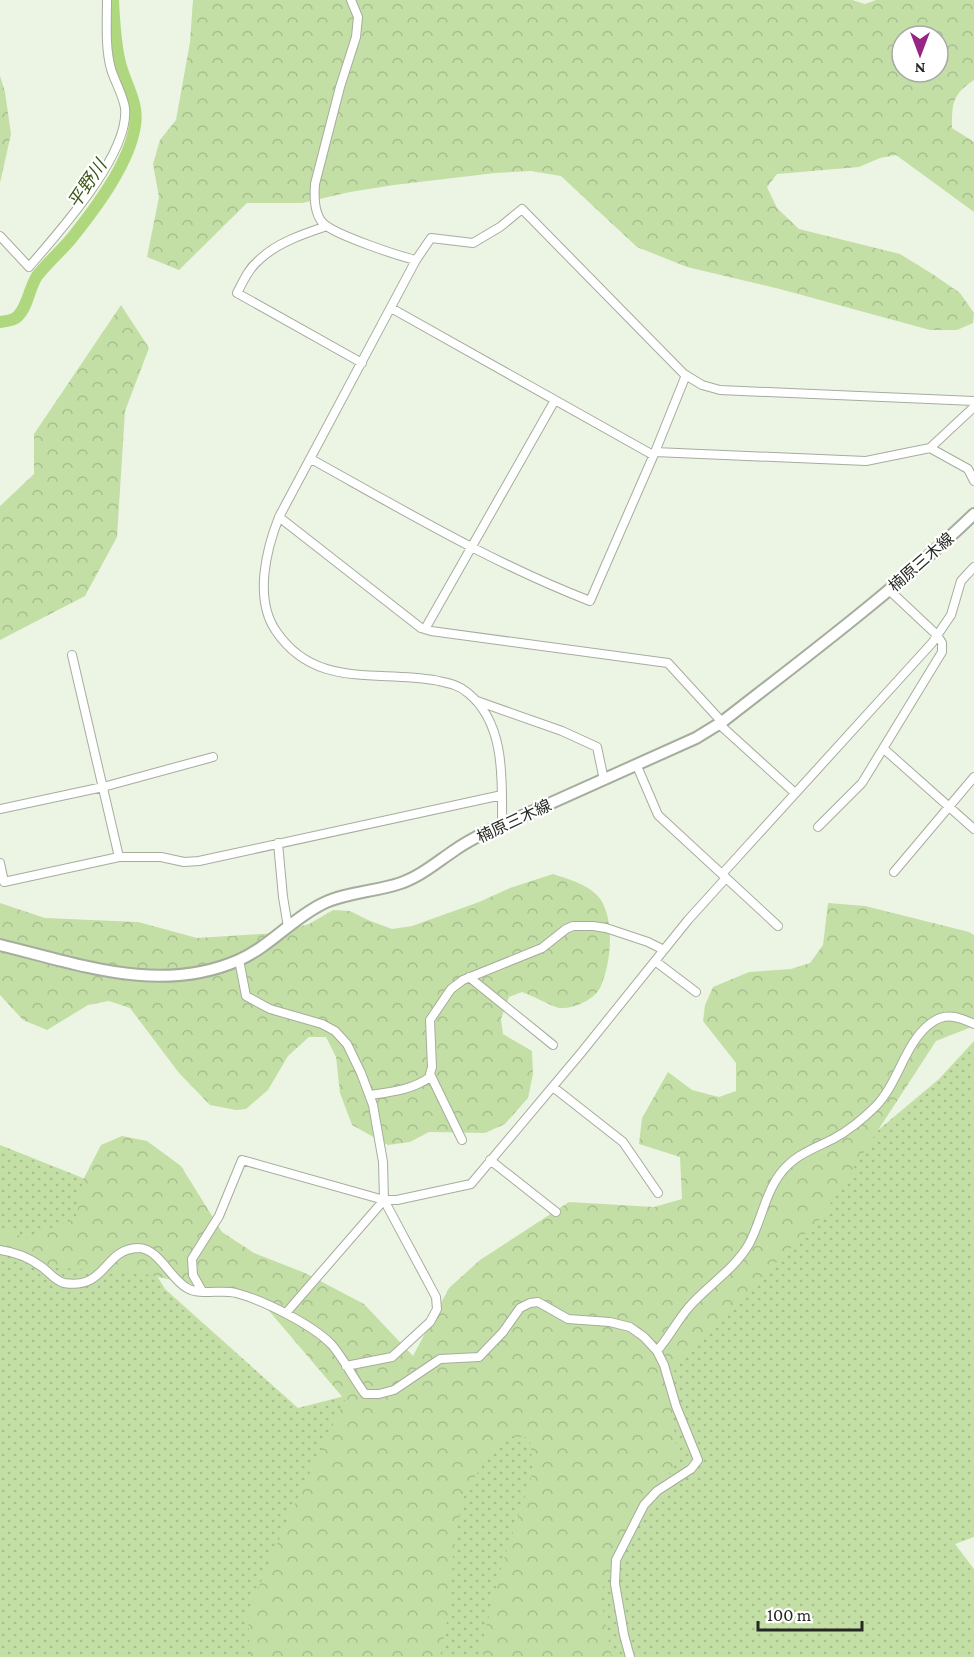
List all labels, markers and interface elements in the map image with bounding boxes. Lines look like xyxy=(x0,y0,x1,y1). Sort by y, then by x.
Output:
north arrow xyxy=(890,24,950,84)
text: N xyxy=(914,60,925,77)
water label: 平野川 xyxy=(64,154,112,212)
street label: 楠原三木線 xyxy=(885,529,957,595)
street label: 楠原三木線 xyxy=(474,796,554,846)
scale bar xyxy=(758,1594,862,1632)
text: 100 m xyxy=(767,1605,812,1625)

